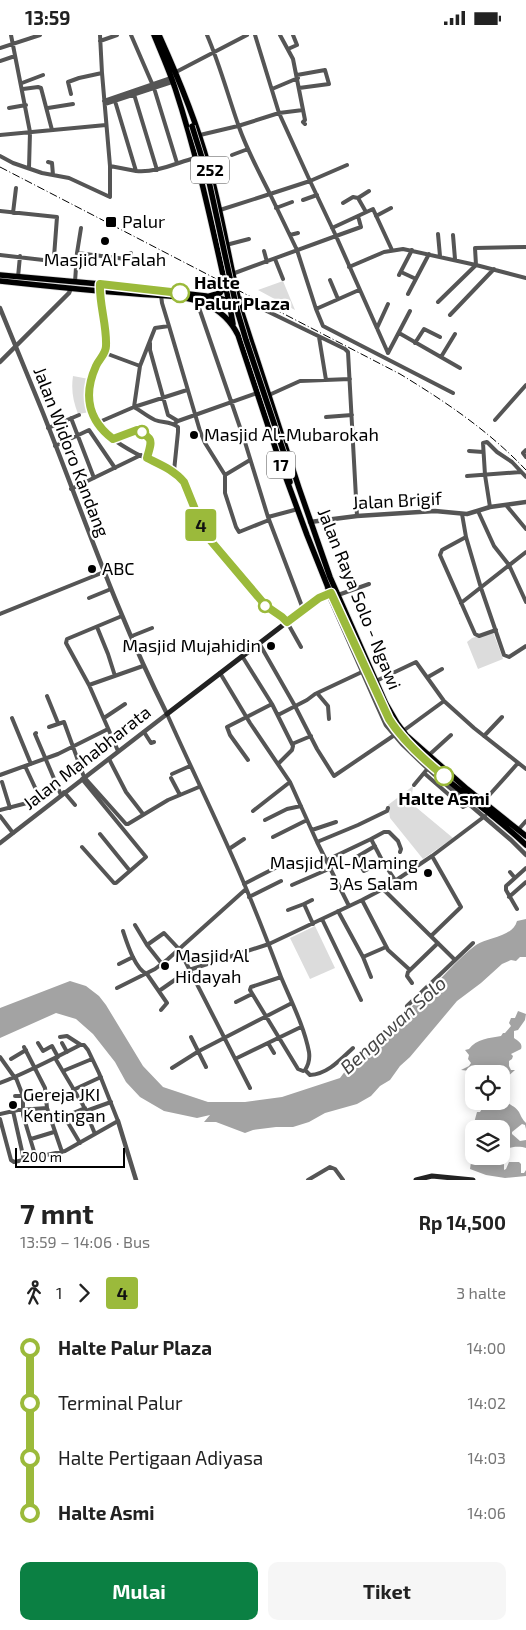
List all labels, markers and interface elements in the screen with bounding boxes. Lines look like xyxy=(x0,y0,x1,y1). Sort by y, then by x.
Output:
text: 13:59 xyxy=(25,6,71,29)
road number: 252 xyxy=(191,157,229,183)
place label: Palur xyxy=(122,210,165,232)
marker: Palur xyxy=(104,215,118,229)
marker: Masjid Al Falah xyxy=(99,235,111,247)
place label: Masjid Al Falah xyxy=(44,248,166,270)
place label: Halte Palur Plaza xyxy=(194,271,290,314)
marker: Halte Palur Plaza xyxy=(170,283,190,303)
street label: Jalan Widoro Kandang xyxy=(29,363,115,540)
place label: Masjid Al-Mubarokah xyxy=(204,423,379,445)
unlabelled marker xyxy=(135,425,149,439)
marker: Masjid Al-Mubarokah xyxy=(188,429,200,441)
road number: 17 xyxy=(267,451,295,479)
street label: Jalan Brigif xyxy=(351,487,444,513)
street label: Jalan Raya Solo - Ngawi xyxy=(313,505,406,693)
line badge: 4 xyxy=(185,509,217,541)
text: 4 xyxy=(195,514,207,536)
place label: ABC xyxy=(102,557,135,579)
marker: ABC xyxy=(86,563,98,575)
unlabelled marker xyxy=(258,599,272,613)
place label: Masjid Mujahidin xyxy=(122,634,261,656)
marker: Masjid Mujahidin xyxy=(265,640,277,652)
street label: Jalan Mahabharata xyxy=(18,700,155,814)
marker: Halte Asmi xyxy=(434,766,454,786)
place label: Halte Asmi xyxy=(398,787,490,809)
place label: Masjid Al-Maming 3 As Salam xyxy=(270,851,418,894)
marker: Masjid Al-Maming 3 As Salam xyxy=(422,867,434,879)
place label: Masjid Al Hidayah xyxy=(175,944,250,987)
marker: Masjid Al Hidayah xyxy=(159,960,171,972)
water label: Bengawan Solo xyxy=(335,971,450,1078)
map controls xyxy=(465,1065,510,1165)
button: locate xyxy=(465,1065,510,1110)
place label: Gereja JKI Kentingan xyxy=(23,1083,106,1126)
marker: Gereja JKI Kentingan xyxy=(7,1099,19,1111)
button: layers xyxy=(465,1120,510,1165)
scale bar xyxy=(15,1145,125,1168)
text: 200 m xyxy=(22,1148,62,1165)
text: 7 mnt xyxy=(20,1196,94,1230)
text: Rp 14,500 xyxy=(419,1211,506,1234)
text: 13:59 – 14:06 · Bus xyxy=(20,1232,150,1251)
icon: walk xyxy=(20,1279,48,1307)
icon: forward xyxy=(70,1279,98,1307)
text: 4 xyxy=(116,1282,128,1304)
text: 1 xyxy=(56,1283,62,1302)
text: 3 halte xyxy=(456,1283,506,1302)
text: Halte Palur Plaza xyxy=(58,1336,212,1359)
text: 14:00 xyxy=(467,1338,506,1357)
text: Terminal Palur xyxy=(58,1391,183,1414)
text: 14:02 xyxy=(467,1393,506,1412)
text: Halte Pertigaan Adiyasa xyxy=(58,1446,263,1469)
text: 14:03 xyxy=(467,1448,506,1467)
text: Halte Asmi xyxy=(58,1501,155,1524)
text: 14:06 xyxy=(467,1503,506,1522)
button: Mulai xyxy=(20,1562,258,1620)
button: Tiket xyxy=(268,1562,506,1620)

